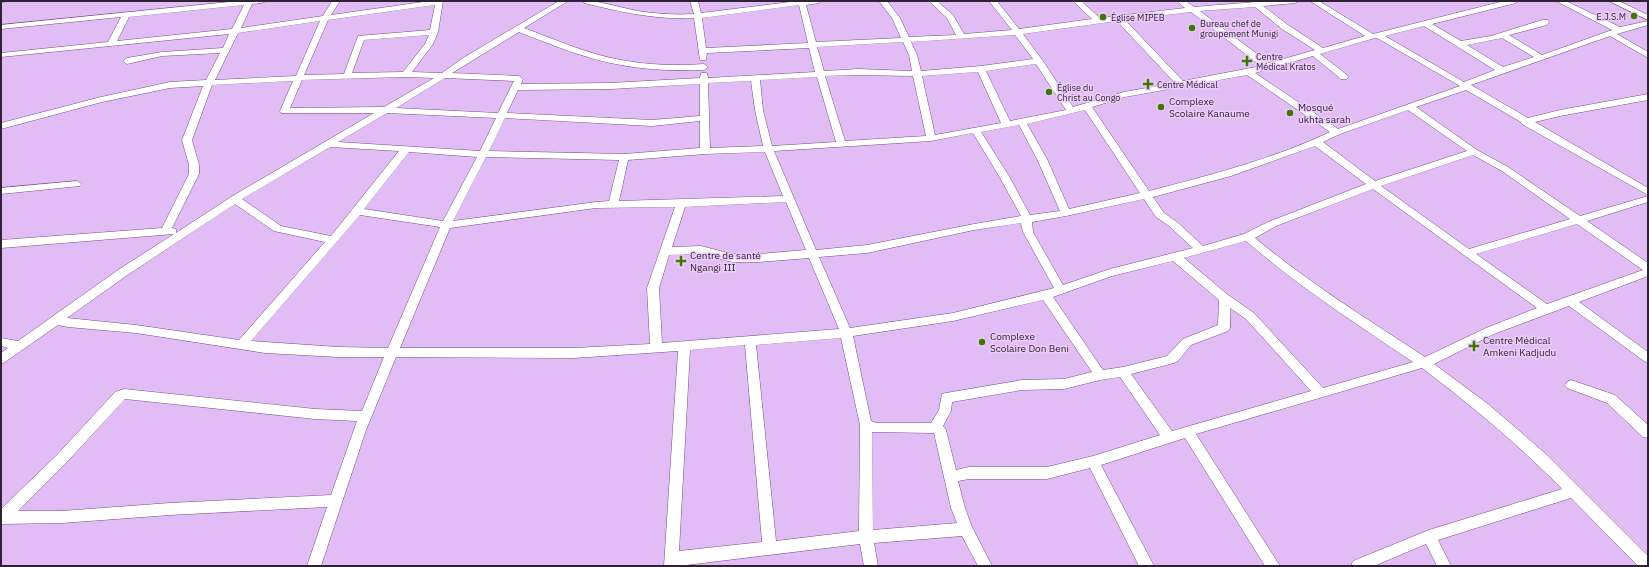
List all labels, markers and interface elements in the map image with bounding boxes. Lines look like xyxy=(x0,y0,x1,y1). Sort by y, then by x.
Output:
place label: Église MIPEB xyxy=(1111,11,1165,23)
place label: E.J.S.M xyxy=(1596,11,1626,22)
marker: E.J.S.M xyxy=(1629,11,1639,21)
marker: Église MIPEB xyxy=(1098,12,1108,22)
place label: Bureau chef de groupement Munigi xyxy=(1200,18,1278,39)
marker: Bureau chef de groupement Munigi xyxy=(1187,23,1197,33)
place label: Centre Médical Kratos xyxy=(1256,51,1316,72)
marker: Centre Médical Kratos xyxy=(1241,55,1253,67)
marker: Centre Médical xyxy=(1142,78,1154,90)
place label: Centre Médical xyxy=(1157,79,1218,90)
place label: Église du Christ au Congo xyxy=(1057,81,1120,103)
marker: Église du Christ au Congo xyxy=(1044,87,1054,97)
place label: Complexe Scolaire Kanaume xyxy=(1169,95,1250,120)
place label: Mosqué ukhta sarah xyxy=(1298,101,1351,126)
marker: Complexe Scolaire Kanaume xyxy=(1156,102,1166,112)
marker: Mosqué ukhta sarah xyxy=(1285,108,1295,118)
place label: Centre de santé Ngangi III xyxy=(690,249,761,274)
marker: Centre de santé Ngangi III xyxy=(675,255,687,267)
place label: Complexe Scolaire Don Beni xyxy=(990,330,1069,355)
place label: Centre Médical Amkeni Kadjudu xyxy=(1483,334,1556,359)
marker: Complexe Scolaire Don Beni xyxy=(977,337,987,347)
marker: Centre Médical Amkeni Kadjudu xyxy=(1468,340,1480,352)

